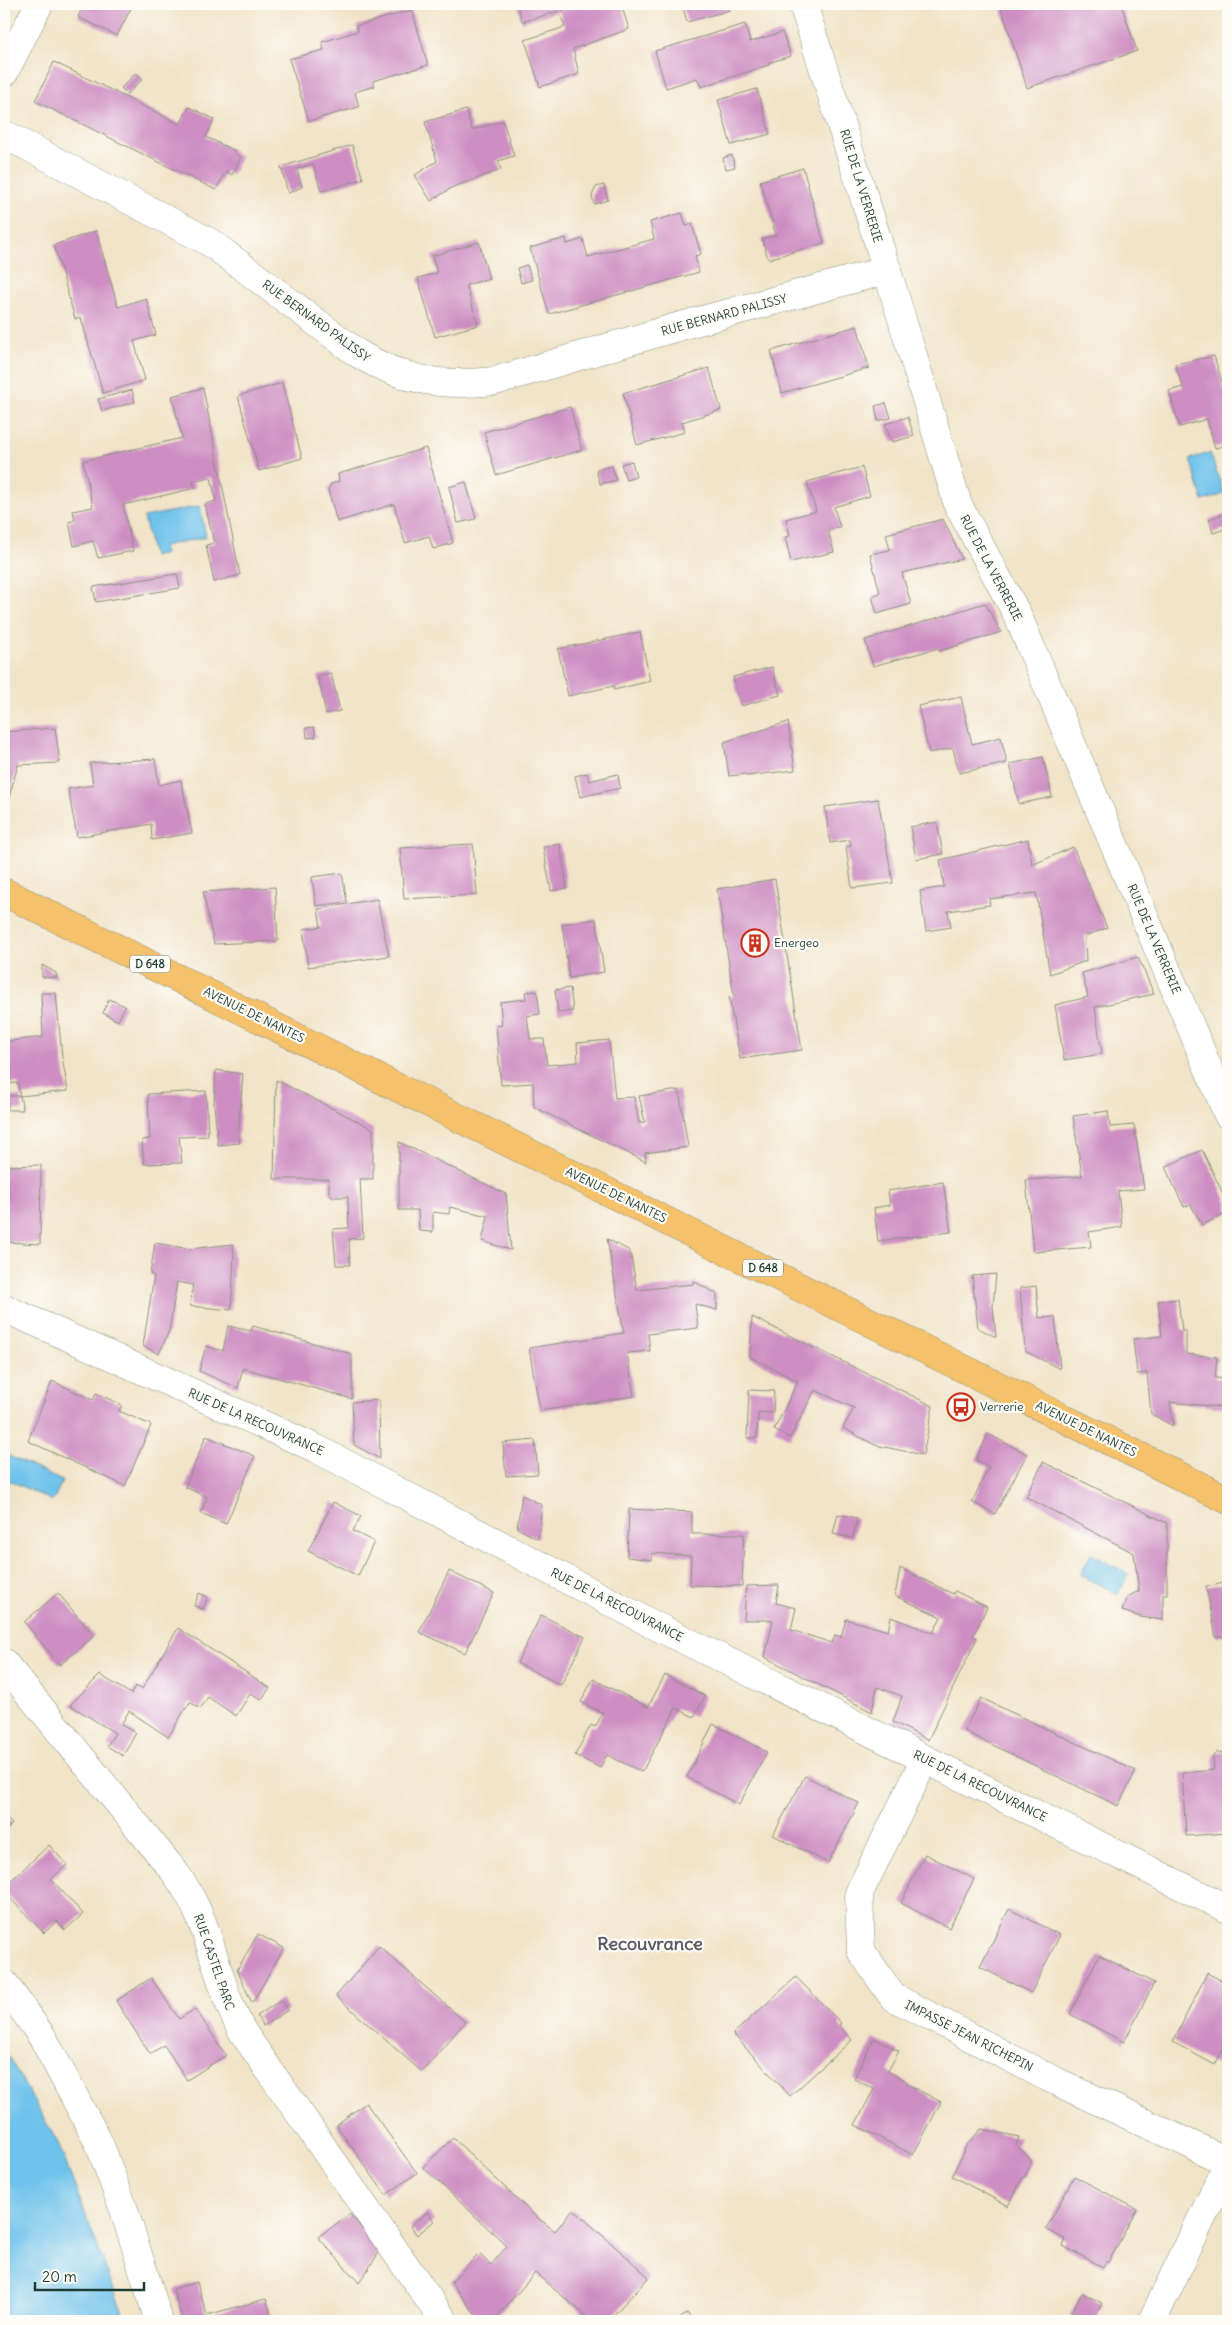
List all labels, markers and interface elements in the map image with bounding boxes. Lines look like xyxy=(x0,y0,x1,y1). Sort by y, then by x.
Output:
street label: RUE DE LA VERRERIE xyxy=(837,127,886,244)
street label: RUE BERNARD PALISSY xyxy=(259,276,373,365)
street label: RUE BERNARD PALISSY xyxy=(659,290,789,339)
street label: RUE DE LA VERRERIE xyxy=(957,512,1026,623)
street label: RUE DE LA VERRERIE xyxy=(1124,882,1184,996)
building icon: Energeo xyxy=(740,928,770,958)
place label: Energeo xyxy=(774,935,819,950)
road number: D 648 xyxy=(130,956,170,972)
street label: AVENUE DE NANTES xyxy=(201,983,308,1046)
street label: AVENUE DE NANTES xyxy=(563,1163,670,1226)
road number: D 648 xyxy=(743,1260,783,1276)
street label: RUE DE LA RECOUVRANCE xyxy=(186,1385,326,1458)
bus stop icon: Verrerie xyxy=(946,1392,976,1422)
street label: AVENUE DE NANTES xyxy=(1033,1397,1140,1460)
place label: Verrerie xyxy=(980,1399,1023,1414)
street label: RUE DE LA RECOUVRANCE xyxy=(548,1565,686,1645)
street label: RUE DE LA RECOUVRANCE xyxy=(911,1747,1050,1824)
street label: RUE CASTEL PARC xyxy=(191,1912,238,2012)
district label: Recouvrance xyxy=(597,1932,703,1955)
street label: IMPASSE JEAN RICHEPIN xyxy=(903,1997,1036,2074)
scale bar xyxy=(35,2260,144,2292)
text: 20 m xyxy=(42,2267,77,2286)

